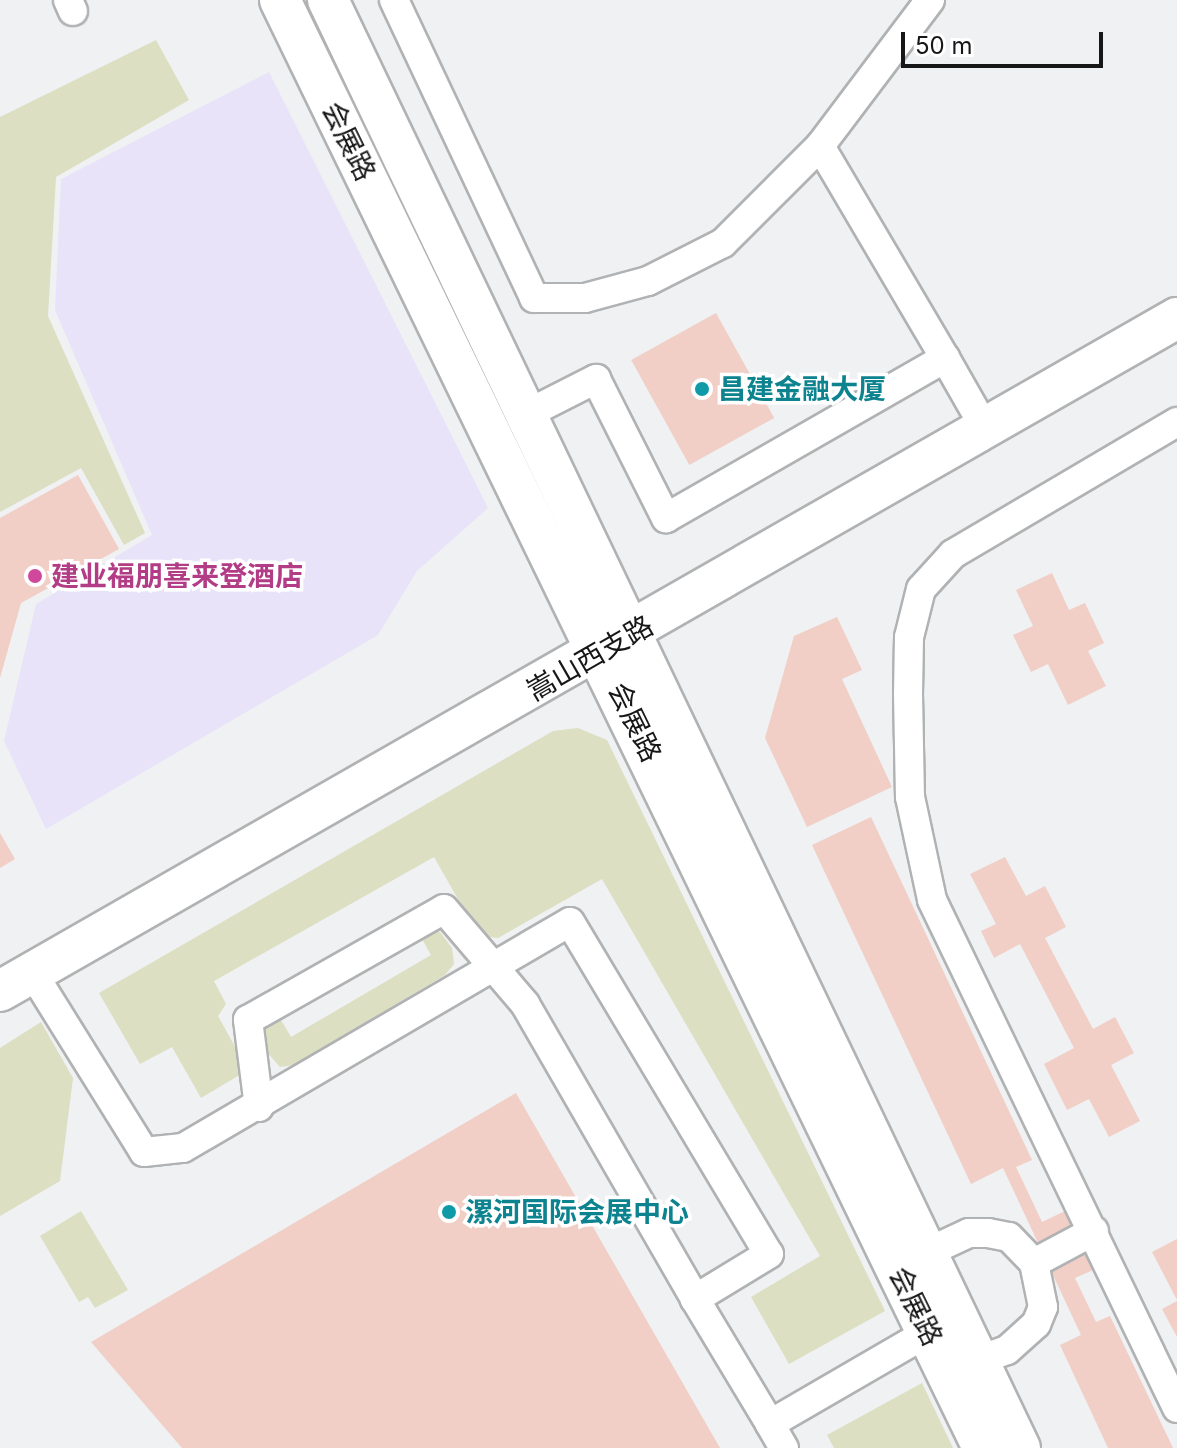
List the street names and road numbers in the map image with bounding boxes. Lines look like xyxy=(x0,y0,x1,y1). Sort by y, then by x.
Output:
street label: 会展路 xyxy=(315,96,383,186)
street label: 嵩山西支路 xyxy=(521,608,659,708)
street label: 会展路 xyxy=(601,677,669,767)
street label: 会展路 xyxy=(882,1261,950,1351)

